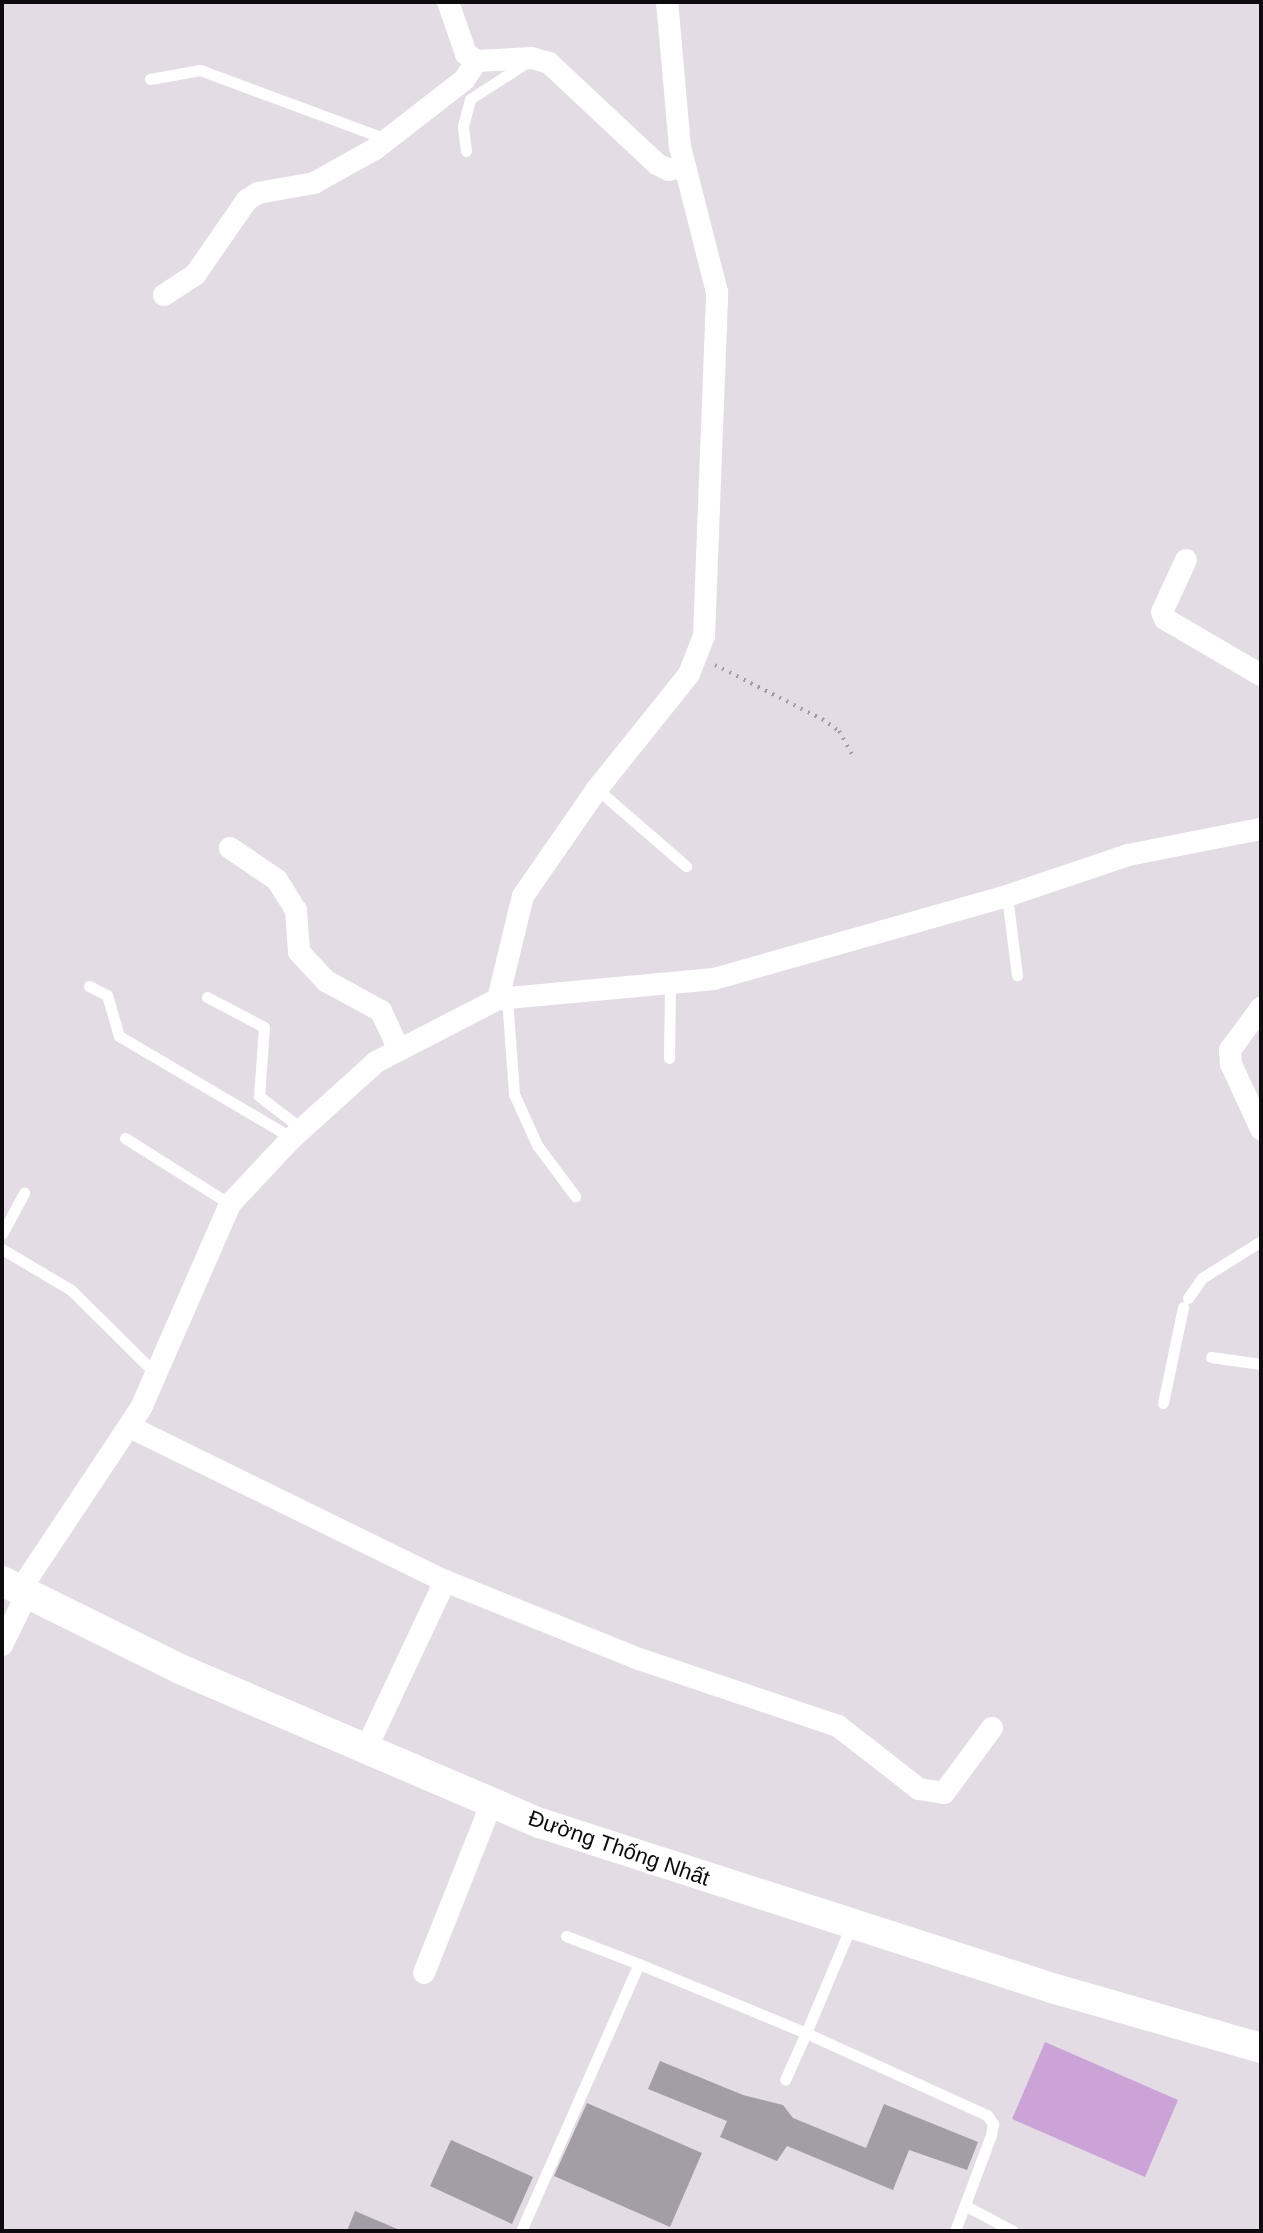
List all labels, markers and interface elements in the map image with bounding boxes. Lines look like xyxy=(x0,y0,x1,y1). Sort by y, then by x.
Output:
street label: Đường Thống Nhất xyxy=(525,1804,713,1892)

